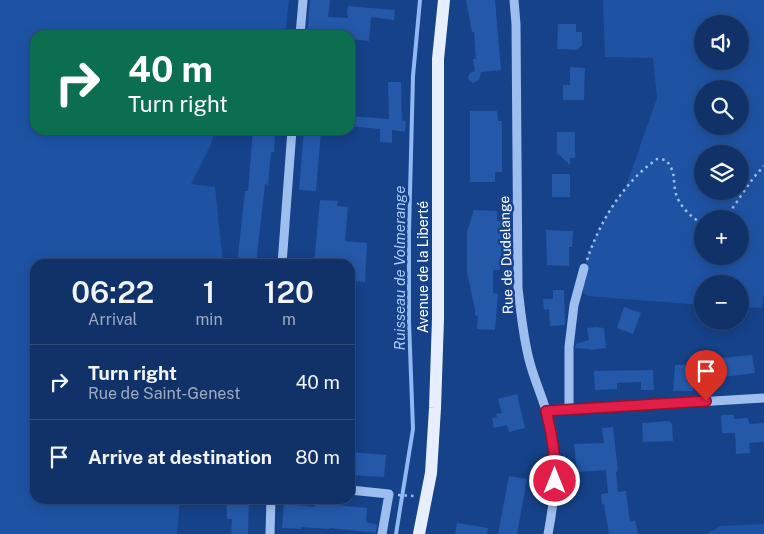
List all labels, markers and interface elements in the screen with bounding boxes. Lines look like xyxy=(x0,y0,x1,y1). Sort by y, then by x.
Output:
map controls xyxy=(694,15,749,330)
button: sound xyxy=(694,15,749,70)
text: 40 m xyxy=(128,49,213,90)
icon: right xyxy=(45,50,110,115)
button: search xyxy=(694,80,749,135)
text: Turn right xyxy=(128,91,228,117)
button: layers xyxy=(694,145,749,200)
water label: Ruisseau de Volmerange xyxy=(391,186,408,350)
street label: Rue de Dudelange xyxy=(496,195,516,315)
street label: Avenue de la Liberté xyxy=(415,201,431,333)
button: + xyxy=(694,210,749,265)
text: 06:22 xyxy=(71,274,154,310)
text: 1 xyxy=(203,274,215,310)
text: 120 xyxy=(264,274,314,310)
button: − xyxy=(694,275,749,330)
text: Arrival xyxy=(88,310,137,329)
text: min xyxy=(196,310,223,329)
text: m xyxy=(282,310,296,329)
pin xyxy=(685,350,727,401)
icon: arrive xyxy=(692,357,720,385)
text: Turn right xyxy=(88,362,177,384)
icon: right xyxy=(45,368,73,396)
text: 40 m xyxy=(295,371,340,393)
text: Rue de Saint-Genest xyxy=(88,384,241,403)
icon: arrive xyxy=(45,443,73,471)
text: Arrive at destination xyxy=(88,446,272,468)
text: 80 m xyxy=(295,446,340,468)
position arrow xyxy=(528,454,580,506)

